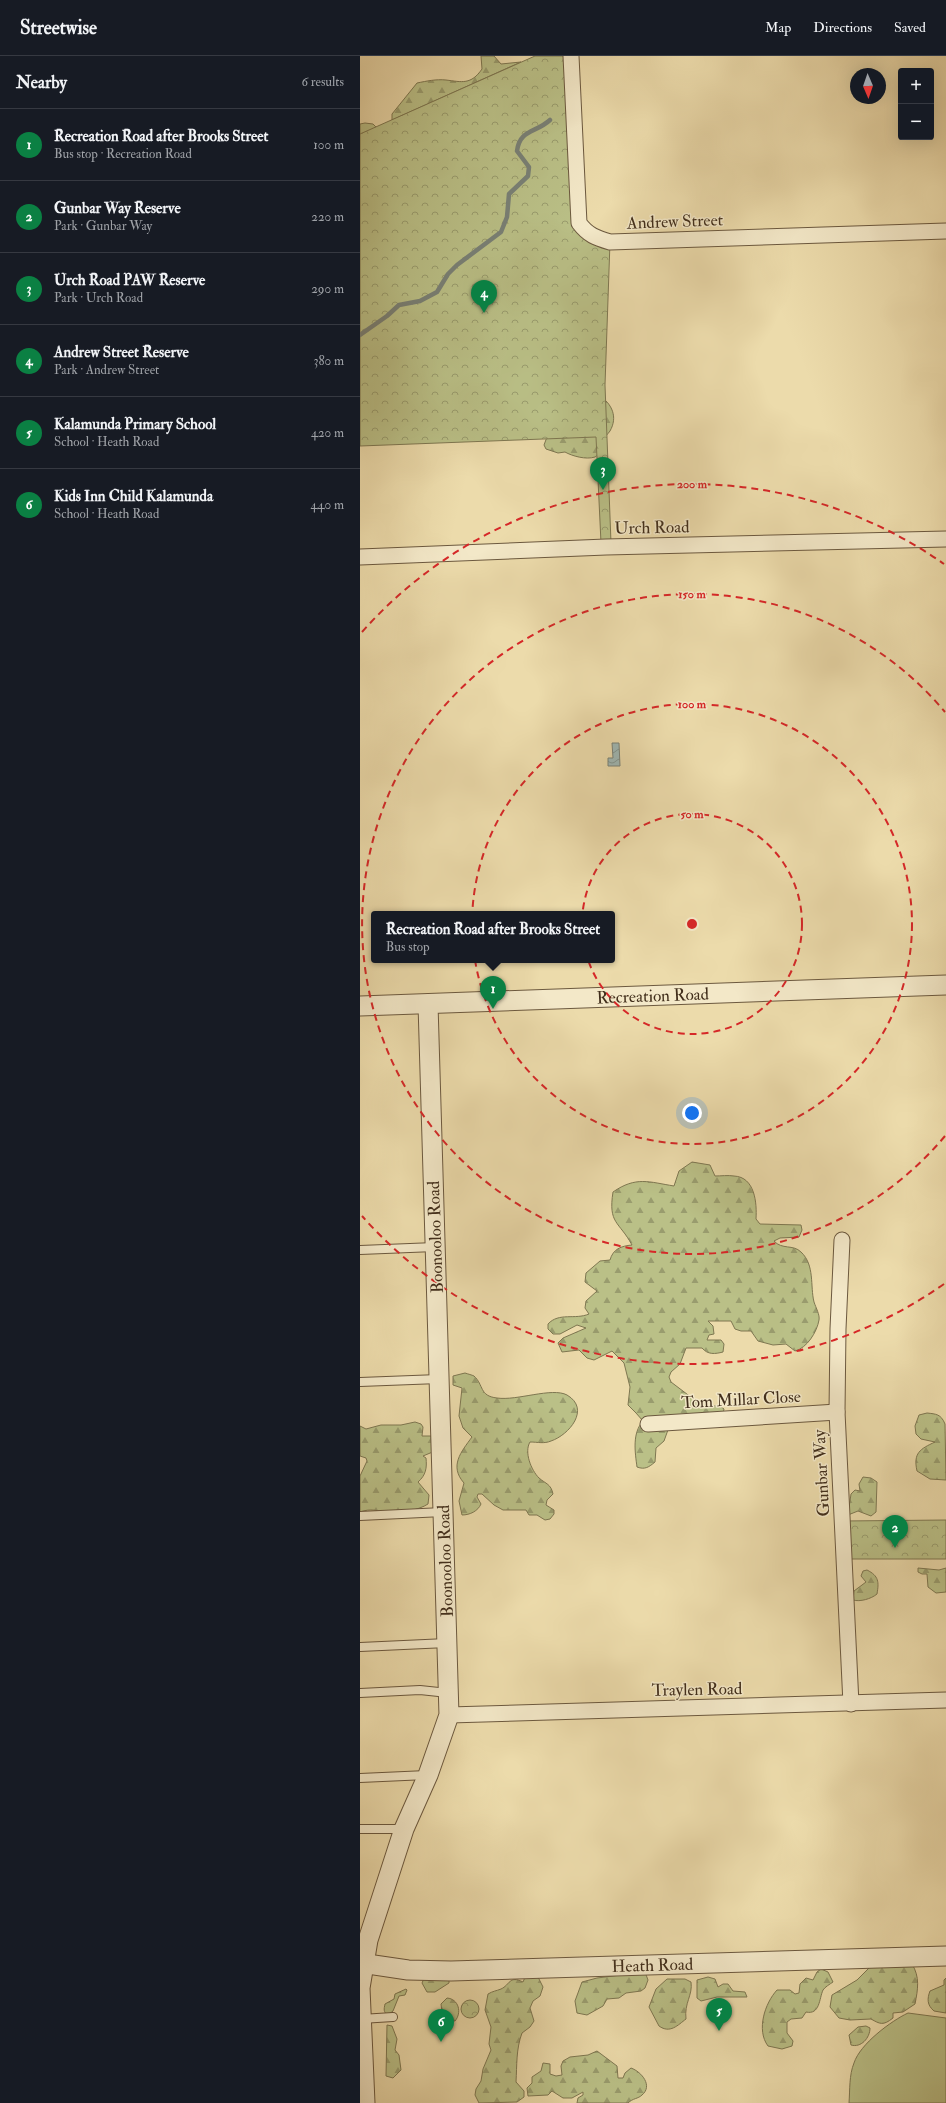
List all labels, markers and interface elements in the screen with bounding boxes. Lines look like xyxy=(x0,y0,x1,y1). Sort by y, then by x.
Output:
text: Streetwise xyxy=(20,16,97,40)
text: Map xyxy=(765,19,791,36)
text: Directions xyxy=(813,19,872,36)
text: Saved xyxy=(894,19,926,36)
north arrow xyxy=(850,68,886,104)
map controls xyxy=(898,68,934,140)
button: + xyxy=(898,68,934,104)
text: Nearby xyxy=(16,72,67,93)
text: 6 results xyxy=(301,74,344,90)
button: − xyxy=(898,104,934,140)
text: Recreation Road after Brooks Street xyxy=(54,127,268,146)
text: 1 xyxy=(27,137,31,153)
text: 100 m xyxy=(313,137,344,153)
text: Bus stop · Recreation Road xyxy=(54,146,192,162)
text: Gunbar Way Reserve xyxy=(54,199,181,218)
text: 2 xyxy=(26,209,32,225)
text: 220 m xyxy=(311,209,344,225)
street label: Andrew Street xyxy=(626,209,724,234)
text: Park · Gunbar Way xyxy=(54,218,152,234)
text: Urch Road PAW Reserve xyxy=(54,271,205,290)
pin: 4 xyxy=(471,280,497,313)
text: 3 xyxy=(27,281,32,297)
text: 290 m xyxy=(311,281,344,297)
text: Park · Urch Road xyxy=(54,290,143,306)
text: Andrew Street Reserve xyxy=(54,343,189,362)
text: 4 xyxy=(25,353,33,369)
text: 380 m xyxy=(313,353,344,369)
text: Park · Andrew Street xyxy=(54,362,159,378)
text: Kalamunda Primary School xyxy=(54,415,216,434)
text: 5 xyxy=(26,425,32,441)
text: 420 m xyxy=(311,425,344,441)
text: School · Heath Road xyxy=(54,434,159,450)
pin: 3 xyxy=(590,457,616,490)
text: 200 m xyxy=(677,477,708,492)
text: Kids Inn Child Kalamunda xyxy=(54,487,213,506)
text: 6 xyxy=(26,497,32,513)
text: 440 m xyxy=(310,497,344,513)
text: School · Heath Road xyxy=(54,506,159,522)
street label: Urch Road xyxy=(614,516,690,539)
text: 150 m xyxy=(678,587,706,602)
text: 100 m xyxy=(678,697,707,712)
text: 50 m xyxy=(680,807,704,822)
popup xyxy=(371,911,615,963)
centre of rings xyxy=(685,917,699,931)
text: Recreation Road after Brooks Street xyxy=(386,920,600,939)
text: Bus stop xyxy=(386,939,430,955)
pin: 1 xyxy=(480,976,506,1009)
street label: Recreation Road xyxy=(596,983,710,1009)
your location xyxy=(682,1103,702,1123)
street label: Boonooloo Road xyxy=(423,1180,448,1293)
street label: Tom Millar Close xyxy=(681,1386,801,1413)
street label: Gunbar Way xyxy=(809,1428,835,1517)
street label: Boonooloo Road xyxy=(433,1504,458,1617)
pin: 2 xyxy=(882,1515,908,1548)
street label: Traylen Road xyxy=(652,1678,743,1702)
street label: Heath Road xyxy=(611,1954,694,1977)
pin: 5 xyxy=(706,1998,732,2031)
pin: 6 xyxy=(428,2009,454,2042)

